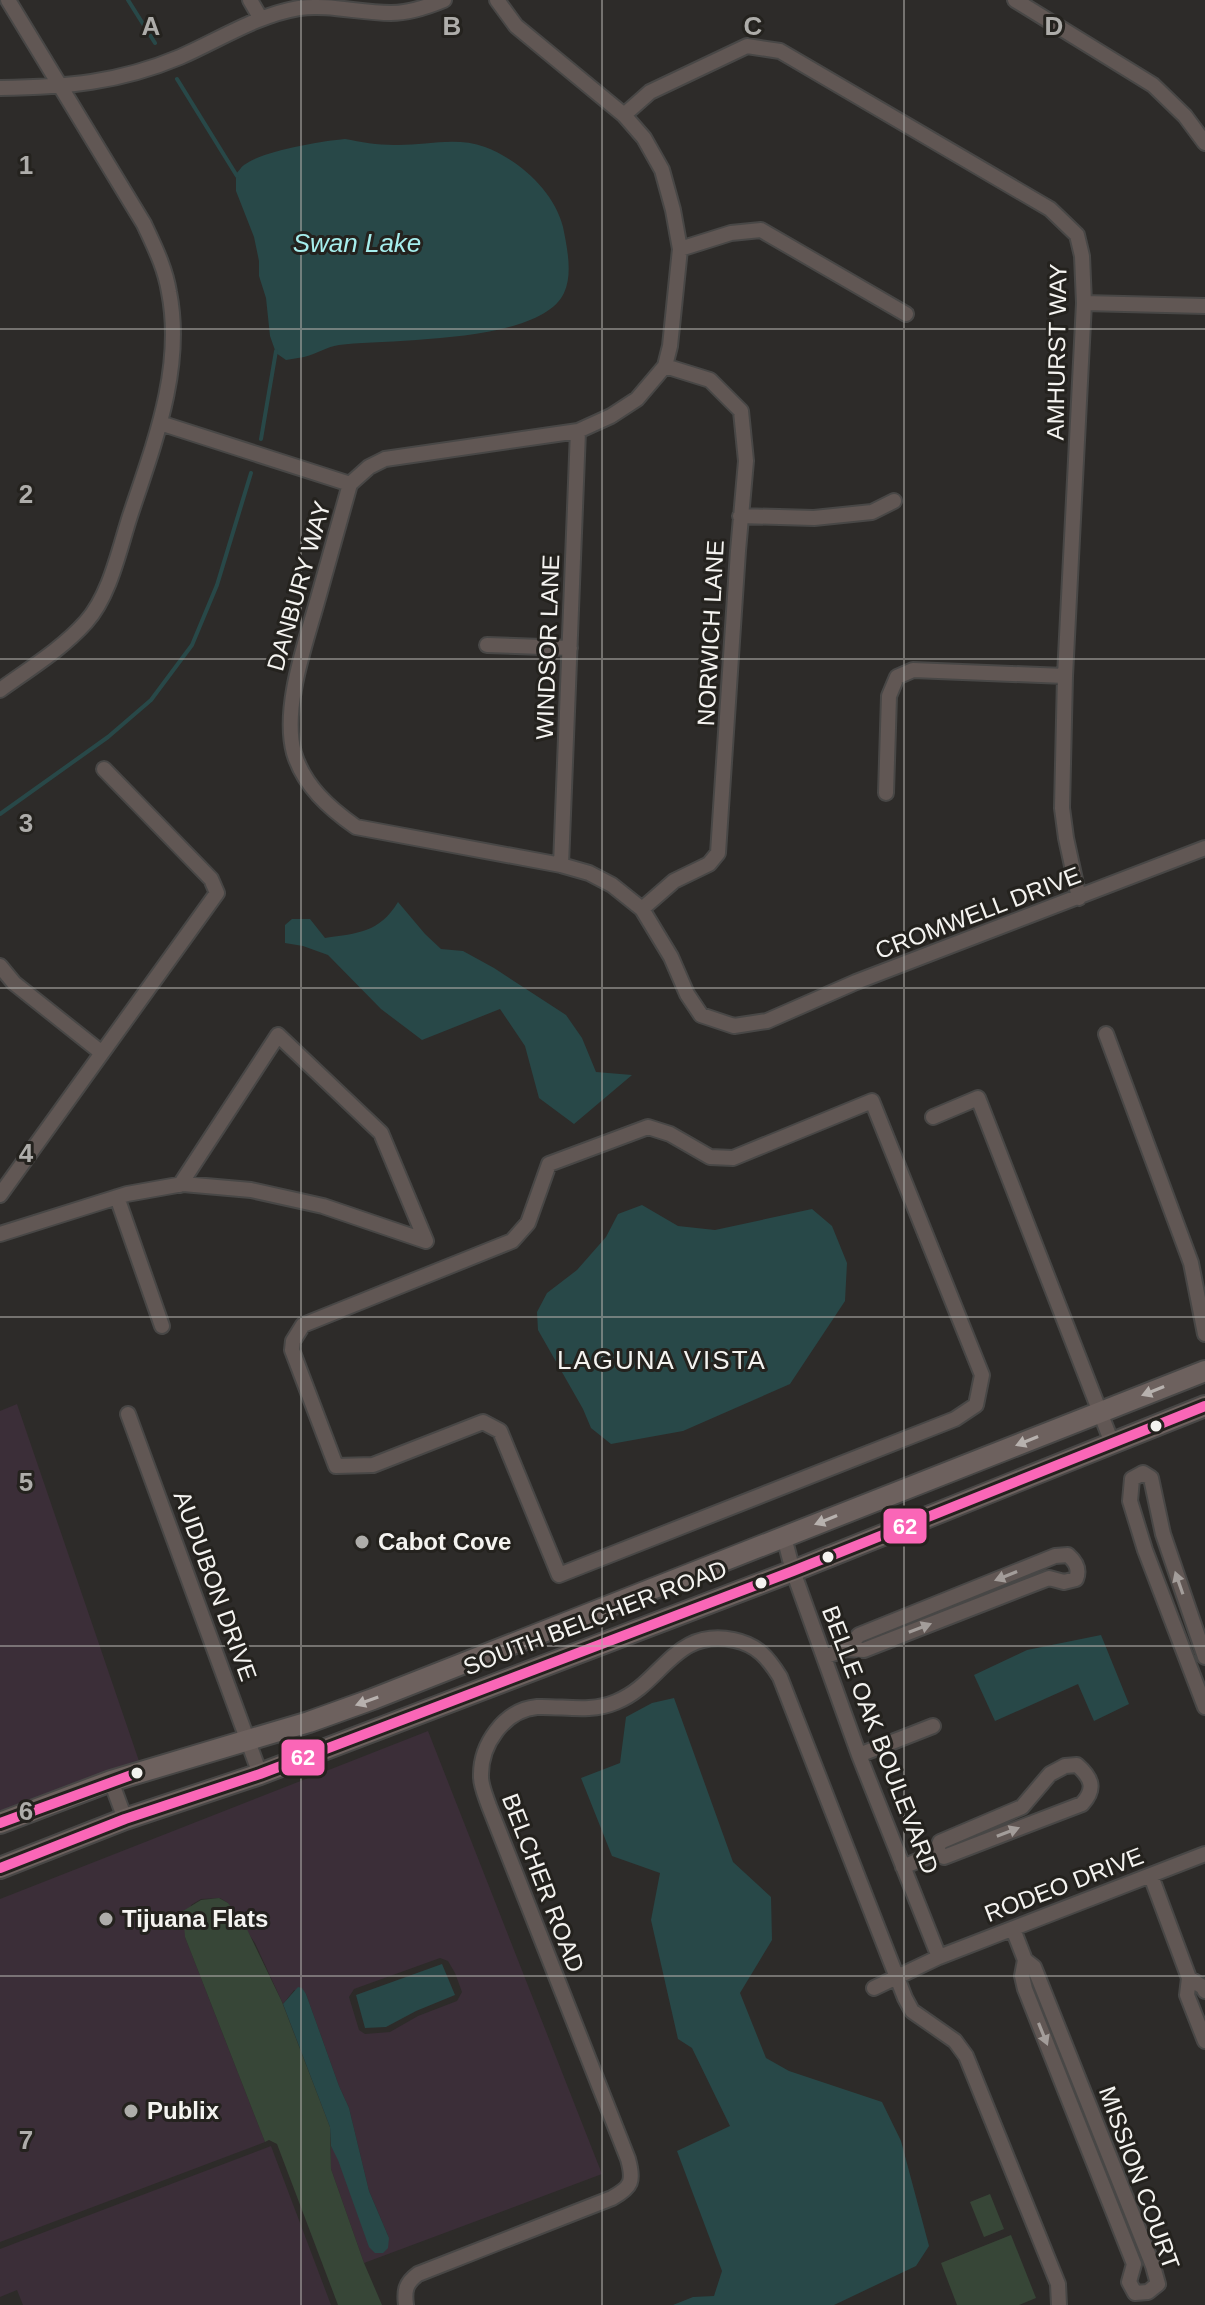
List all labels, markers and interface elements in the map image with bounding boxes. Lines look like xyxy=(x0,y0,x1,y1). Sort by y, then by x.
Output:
text: A xyxy=(142,11,161,41)
text: B xyxy=(443,11,461,41)
text: C xyxy=(744,11,763,41)
text: D xyxy=(1045,11,1063,41)
text: 1 xyxy=(19,150,33,180)
water label: Swan Lake xyxy=(293,228,421,258)
street label: AMHURST WAY xyxy=(1041,263,1072,441)
text: 2 xyxy=(19,479,33,509)
street label: DANBURY WAY xyxy=(261,498,336,674)
street label: NORWICH LANE xyxy=(692,539,729,727)
street label: WINDSOR LANE xyxy=(531,554,564,740)
text: 3 xyxy=(19,808,33,838)
street label: CROMWELL DRIVE xyxy=(871,861,1084,964)
text: 4 xyxy=(19,1138,34,1168)
district label: LAGUNA VISTA xyxy=(557,1345,767,1375)
one-way arrow xyxy=(1141,1385,1165,1398)
unlabelled marker xyxy=(1148,1418,1164,1434)
one-way arrow xyxy=(1015,1434,1039,1447)
text: 5 xyxy=(19,1467,33,1497)
street label: AUDUBON DRIVE xyxy=(169,1487,262,1684)
line badge: 62 xyxy=(882,1507,928,1545)
one-way arrow xyxy=(814,1514,838,1527)
text: 62 xyxy=(893,1514,917,1539)
place label: Cabot Cove xyxy=(378,1528,511,1555)
marker: Cabot Cove xyxy=(353,1533,371,1551)
unlabelled marker xyxy=(820,1549,836,1565)
street label: SOUTH BELCHER ROAD xyxy=(459,1555,730,1680)
one-way arrow xyxy=(994,1570,1018,1583)
one-way arrow xyxy=(1173,1571,1185,1595)
unlabelled marker xyxy=(753,1575,769,1591)
street label: BELLE OAK BOULEVARD xyxy=(817,1602,944,1878)
one-way arrow xyxy=(908,1621,932,1634)
one-way arrow xyxy=(354,1695,378,1708)
line badge: 62 xyxy=(280,1738,326,1777)
text: 62 xyxy=(291,1745,315,1770)
unlabelled marker xyxy=(129,1765,145,1781)
street label: BELCHER ROAD xyxy=(497,1790,590,1976)
text: 6 xyxy=(19,1796,33,1826)
one-way arrow xyxy=(996,1825,1020,1838)
street label: RODEO DRIVE xyxy=(981,1842,1147,1927)
place label: Tijuana Flats xyxy=(122,1905,268,1932)
marker: Tijuana Flats xyxy=(97,1910,115,1928)
one-way arrow xyxy=(1037,2023,1050,2047)
street label: MISSION COURT xyxy=(1094,2083,1185,2273)
place label: Publix xyxy=(147,2097,220,2124)
marker: Publix xyxy=(122,2102,140,2120)
text: 7 xyxy=(19,2125,33,2155)

